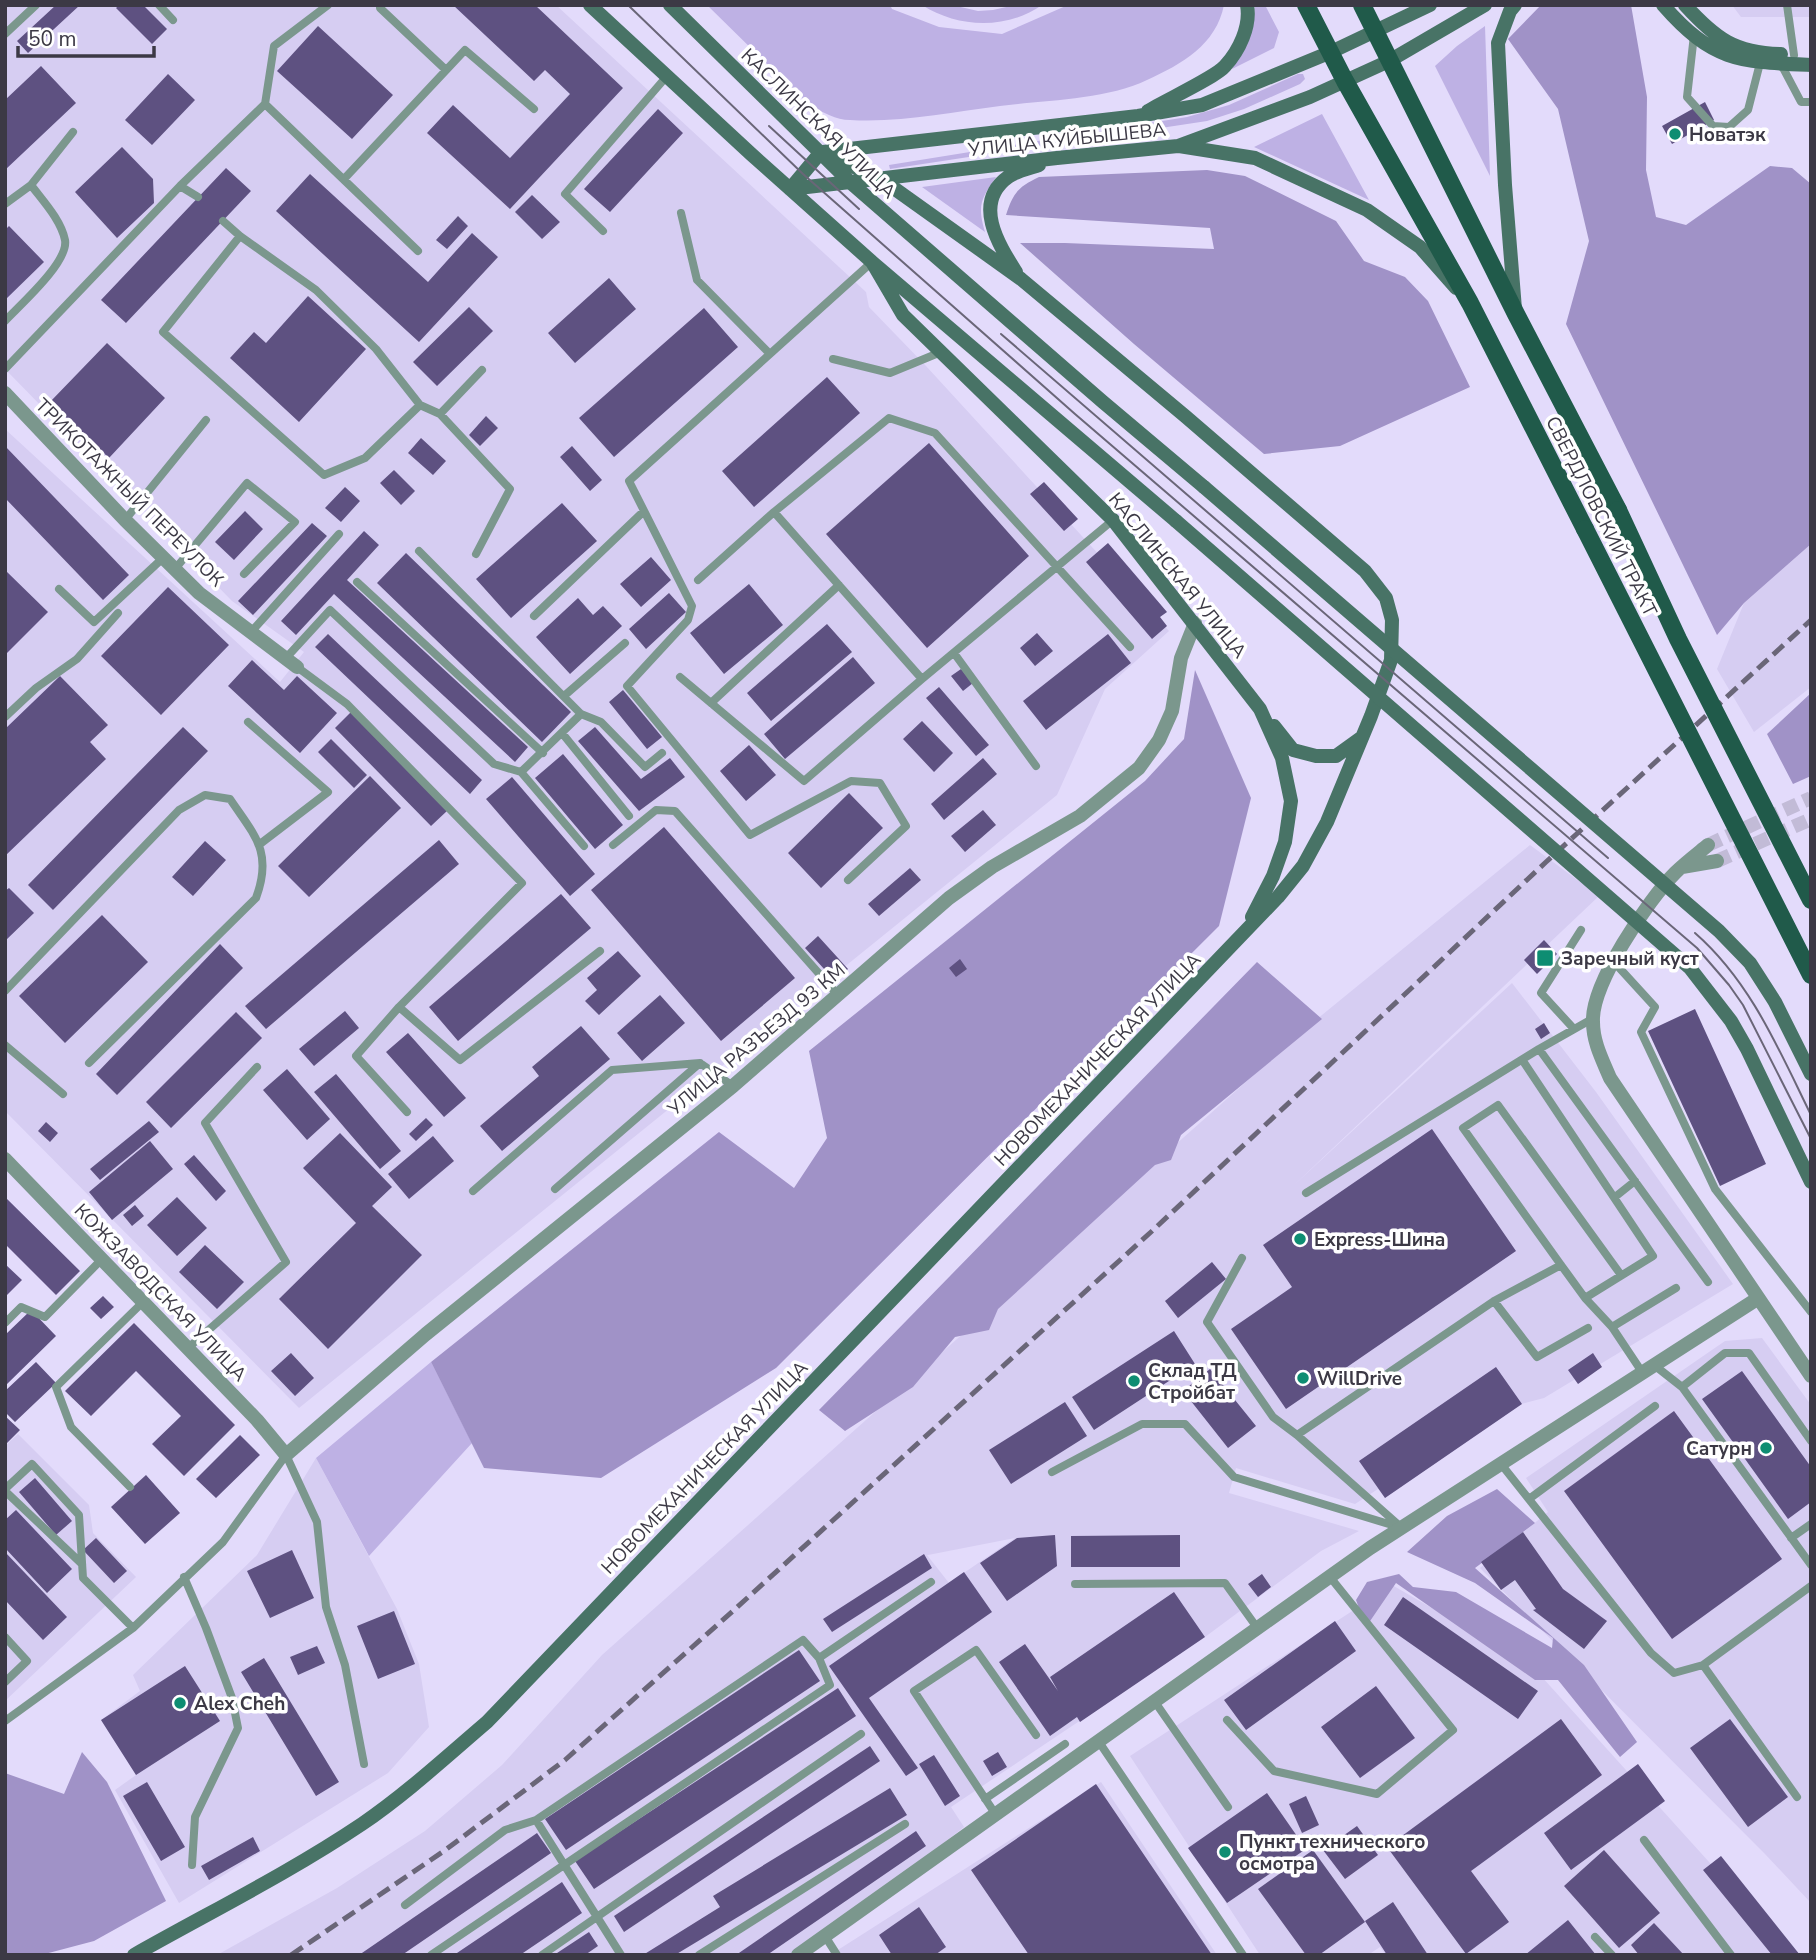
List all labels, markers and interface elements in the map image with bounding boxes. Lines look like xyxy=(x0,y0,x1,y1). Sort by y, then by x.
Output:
scale bar xyxy=(18,14,154,58)
text: 50 m xyxy=(28,25,77,53)
street label: КАСЛИНСКАЯ УЛИЦА xyxy=(735,43,902,205)
street label: УЛИЦА КУЙБЫШЕВА xyxy=(966,117,1168,163)
place label: Новатэк xyxy=(1689,122,1766,148)
marker: Новатэк xyxy=(1667,126,1683,142)
street label: ТРИКОТАЖНЫЙ ПЕРЕУЛОК xyxy=(29,393,229,593)
street label: СВЕРДЛОВСКИЙ ТРАКТ xyxy=(1539,412,1663,622)
street label: КАСЛИНСКАЯ УЛИЦА xyxy=(1102,487,1252,664)
place label: Заречный куст xyxy=(1561,946,1699,972)
street label: НОВОМЕХАНИЧЕСКАЯ УЛИЦА xyxy=(989,947,1207,1172)
marker: Заречный куст xyxy=(1535,948,1555,968)
street label: УЛИЦА РАЗЪЕЗД 93 КМ xyxy=(661,958,851,1123)
street label: КОЖЗАВОДСКАЯ УЛИЦА xyxy=(68,1198,253,1388)
place label: Express-Шина xyxy=(1314,1227,1446,1253)
marker: Express-Шина xyxy=(1292,1231,1308,1247)
street label: НОВОМЕХАНИЧЕСКАЯ УЛИЦА xyxy=(596,1355,814,1580)
place label: Склад ТД Стройбат xyxy=(1148,1358,1237,1406)
place label: WillDrive xyxy=(1317,1366,1402,1392)
marker: WillDrive xyxy=(1295,1370,1311,1386)
marker: Склад ТД Стройбат xyxy=(1126,1373,1142,1389)
place label: Сатурн xyxy=(1686,1436,1752,1462)
marker: Сатурн xyxy=(1758,1440,1774,1456)
place label: Alex Cheh xyxy=(194,1691,285,1717)
marker: Alex Cheh xyxy=(172,1695,188,1711)
place label: Пункт технического осмотра xyxy=(1239,1829,1426,1877)
marker: Пункт технического осмотра xyxy=(1217,1844,1233,1860)

